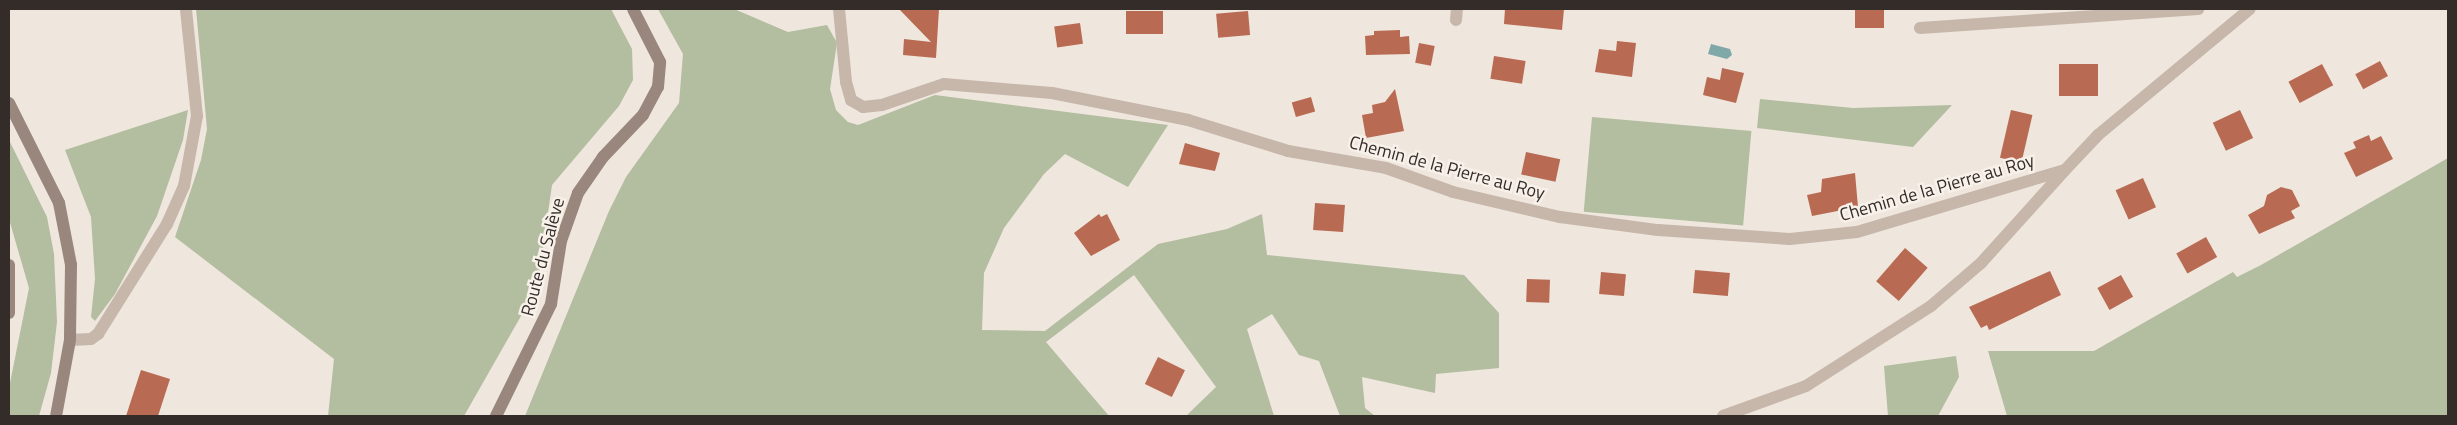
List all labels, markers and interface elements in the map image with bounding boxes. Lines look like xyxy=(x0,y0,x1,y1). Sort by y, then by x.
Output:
street label: Chemin de la Pierre au Roy xyxy=(1347,132,1547,204)
street label: Chemin de la Pierre au Roy xyxy=(1837,150,2037,226)
street label: Route du Salève xyxy=(517,195,569,319)

